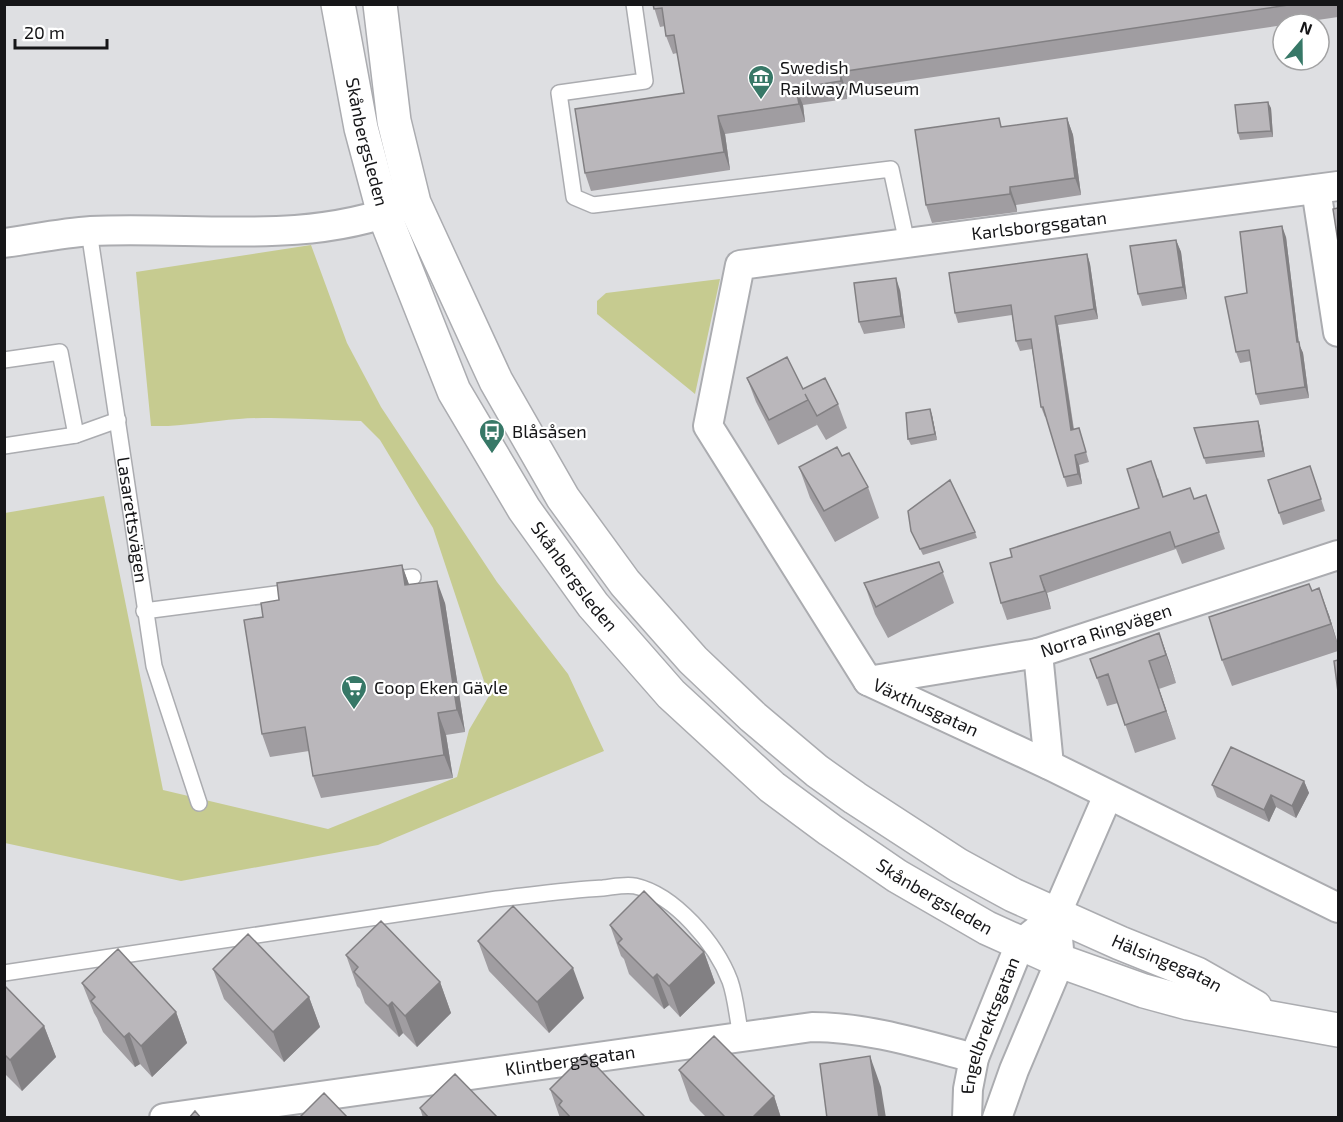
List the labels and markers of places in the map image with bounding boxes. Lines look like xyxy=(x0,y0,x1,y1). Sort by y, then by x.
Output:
place label: Swedish Railway Museum xyxy=(780,56,919,99)
museum icon: Swedish Railway Museum xyxy=(746,63,776,101)
bus stop icon: Blåsåsen xyxy=(477,417,507,455)
place label: Blåsåsen xyxy=(512,420,587,442)
supermarket icon: Coop Eken Gävle xyxy=(339,673,369,711)
place label: Coop Eken Gävle xyxy=(374,676,508,698)

